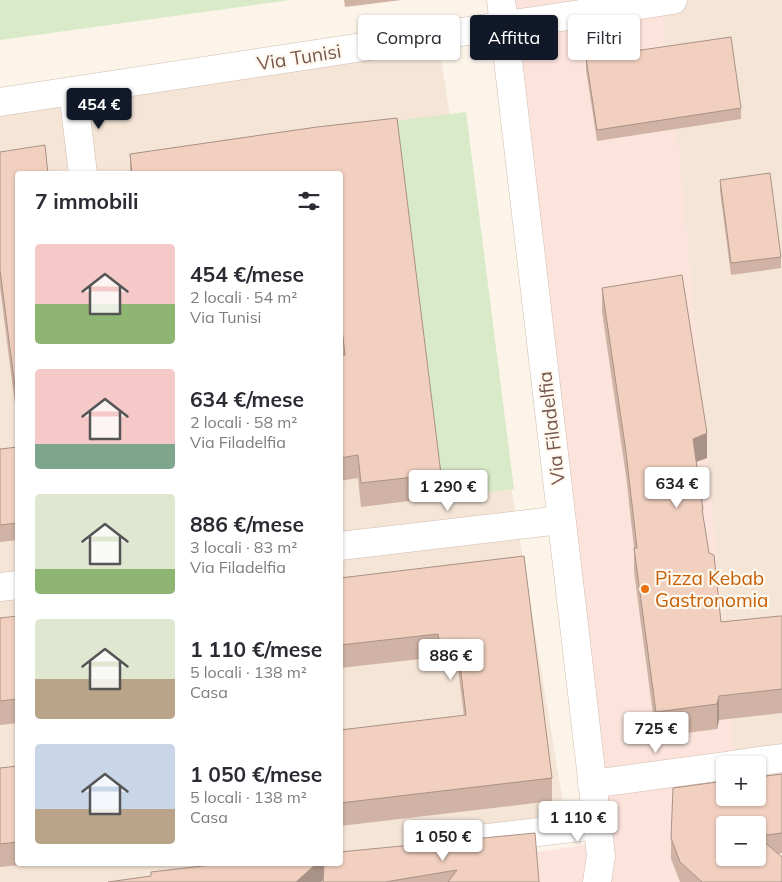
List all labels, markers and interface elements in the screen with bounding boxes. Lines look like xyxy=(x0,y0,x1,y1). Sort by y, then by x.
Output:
chip: Compra xyxy=(358,15,460,60)
chip: Affitta xyxy=(470,15,558,60)
chip: Filtri xyxy=(568,15,640,60)
street label: Via Tunisi xyxy=(255,39,343,75)
pin: 454 € xyxy=(64,88,134,130)
text: 454 € xyxy=(78,94,120,114)
icon: filters xyxy=(295,187,323,215)
text: 7 immobili xyxy=(35,188,139,214)
text: 454 €/mese xyxy=(190,261,304,287)
icon: home xyxy=(75,264,135,324)
text: 2 locali · 54 m² xyxy=(190,287,297,307)
text: Via Tunisi xyxy=(190,307,261,327)
street label: Via Filadelfia xyxy=(532,370,570,486)
text: 634 €/mese xyxy=(190,386,304,412)
icon: home xyxy=(75,389,135,449)
text: 2 locali · 58 m² xyxy=(190,412,297,432)
text: Via Filadelfia xyxy=(190,432,286,452)
pin: 634 € xyxy=(642,466,712,509)
pin: 1 290 € xyxy=(402,470,494,512)
text: 634 € xyxy=(656,473,698,493)
text: 1 290 € xyxy=(420,476,476,496)
text: 886 €/mese xyxy=(190,511,304,537)
icon: home xyxy=(75,514,135,574)
text: 3 locali · 83 m² xyxy=(190,537,297,557)
text: Via Filadelfia xyxy=(190,557,286,577)
place label: Pizza Kebab Gastronomia xyxy=(655,566,768,612)
marker: Pizza Kebab Gastronomia xyxy=(639,583,651,595)
text: 1 110 €/mese xyxy=(190,636,322,662)
pin: 886 € xyxy=(416,638,486,681)
icon: home xyxy=(75,639,135,699)
text: 886 € xyxy=(430,645,472,665)
text: 5 locali · 138 m² xyxy=(190,662,307,682)
text: Casa xyxy=(190,682,228,702)
pin: 725 € xyxy=(621,712,691,754)
text: 725 € xyxy=(635,718,677,738)
map controls xyxy=(716,756,766,866)
button: + xyxy=(716,756,766,806)
text: 1 050 €/mese xyxy=(190,761,322,787)
icon: home xyxy=(75,764,135,824)
text: 5 locali · 138 m² xyxy=(190,787,307,807)
pin: 1 110 € xyxy=(532,800,624,843)
text: Casa xyxy=(190,807,228,827)
text: 1 110 € xyxy=(550,807,606,827)
button: − xyxy=(716,816,766,866)
pin: 1 050 € xyxy=(397,820,489,862)
text: 1 050 € xyxy=(415,826,471,846)

